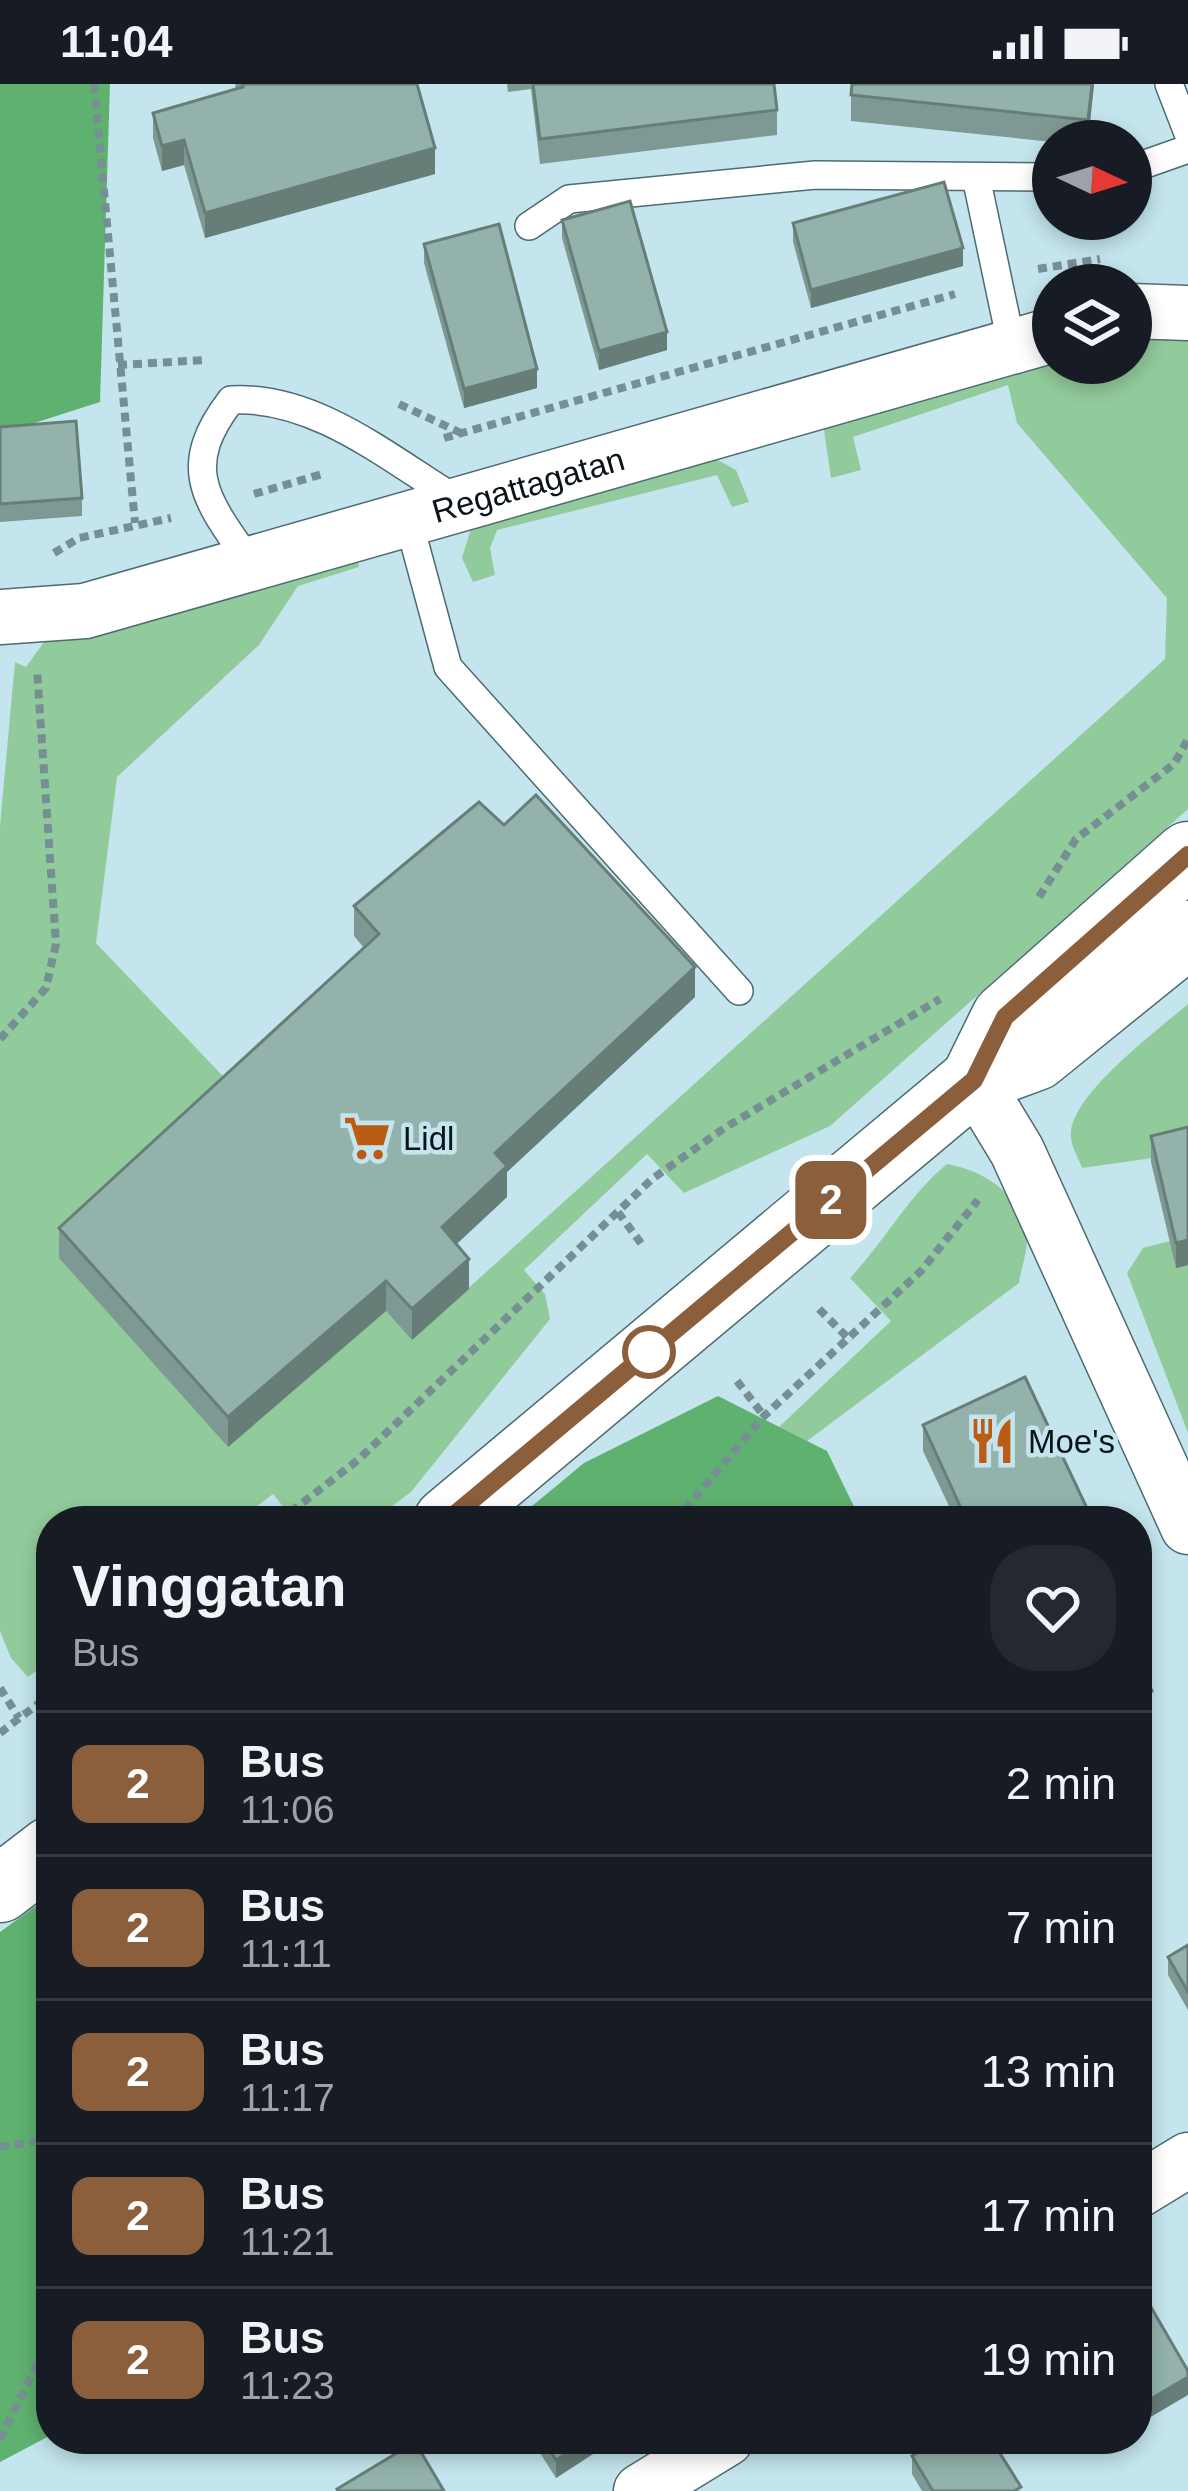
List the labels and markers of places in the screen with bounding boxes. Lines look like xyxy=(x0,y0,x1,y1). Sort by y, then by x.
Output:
supermarket icon: Lidl xyxy=(342,1113,392,1163)
place label: Lidl xyxy=(403,1120,454,1157)
unlabelled marker xyxy=(624,1327,674,1377)
restaurant icon: Moe's xyxy=(967,1416,1017,1466)
place label: Moe's xyxy=(1028,1423,1115,1460)

